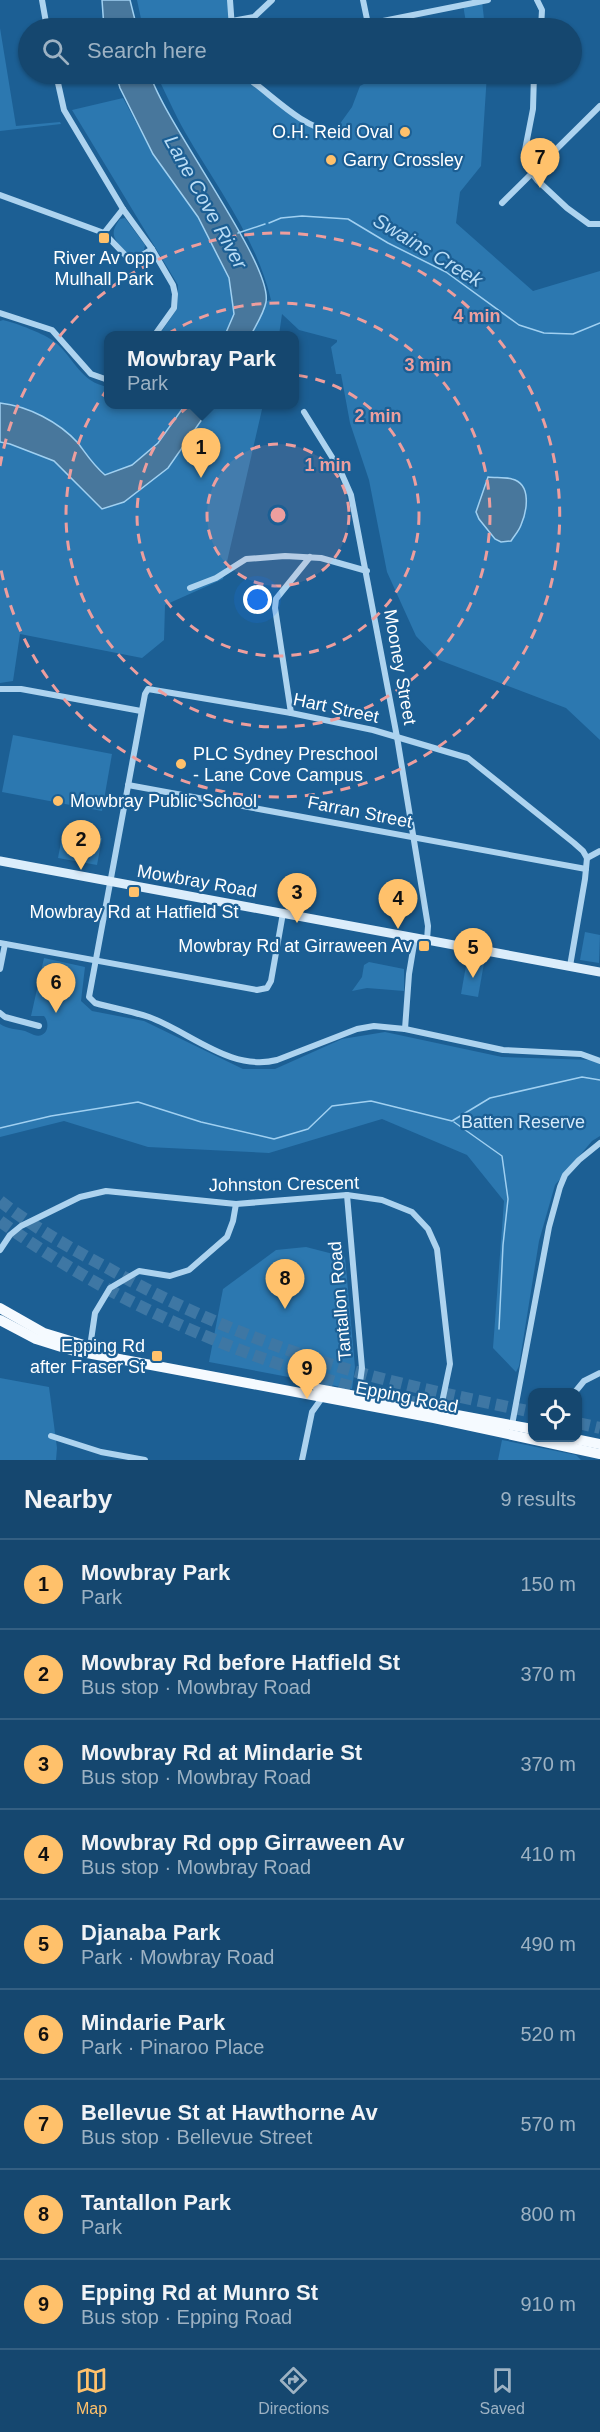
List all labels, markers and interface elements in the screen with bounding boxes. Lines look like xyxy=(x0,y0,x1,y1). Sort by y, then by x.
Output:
search box xyxy=(18,18,582,84)
icon: search xyxy=(39,35,72,68)
text: Search here xyxy=(87,38,207,63)
place label: O.H. Reid Oval xyxy=(272,122,393,142)
marker: O.H. Reid Oval xyxy=(398,125,412,139)
water label: Lane Cove River xyxy=(160,132,252,274)
pin: 7 xyxy=(520,138,560,188)
place label: Garry Crossley xyxy=(343,150,463,170)
marker: Garry Crossley xyxy=(324,153,338,167)
water label: Swains Creek xyxy=(369,209,487,292)
marker: River Av opp Mulhall Park xyxy=(97,231,111,245)
place label: River Av opp Mulhall Park xyxy=(53,248,155,289)
text: 4 min xyxy=(453,306,501,326)
popup xyxy=(104,331,299,409)
text: Mowbray Park xyxy=(127,346,276,371)
text: 3 min xyxy=(404,355,452,375)
text: Park xyxy=(127,372,168,394)
text: 2 min xyxy=(354,406,402,426)
pin: 1 xyxy=(182,428,220,478)
text: 1 min xyxy=(304,455,352,475)
centre of rings xyxy=(268,505,288,525)
your location xyxy=(243,585,272,614)
street label: Mooney Street xyxy=(380,608,420,726)
street label: Hart Street xyxy=(291,689,381,727)
place label: PLC Sydney Preschool - Lane Cove Campus xyxy=(193,744,378,785)
marker: PLC Sydney Preschool - Lane Cove Campus xyxy=(174,757,188,771)
place label: Mowbray Public School xyxy=(70,791,257,811)
street label: Farran Street xyxy=(306,792,414,832)
marker: Mowbray Public School xyxy=(51,794,65,808)
pin: 2 xyxy=(62,820,100,870)
street label: Mowbray Road xyxy=(136,861,258,901)
pin: 3 xyxy=(278,874,316,923)
pin: 4 xyxy=(378,880,418,929)
marker: Mowbray Rd at Hatfield St xyxy=(127,885,141,899)
place label: Mowbray Rd at Hatfield St xyxy=(29,902,239,922)
pin: 5 xyxy=(454,928,492,978)
place label: Mowbray Rd at Girraween Av xyxy=(178,936,412,956)
marker: Mowbray Rd at Girraween Av xyxy=(417,939,431,953)
pin: 6 xyxy=(36,964,76,1013)
park label: Batten Reserve xyxy=(461,1112,585,1132)
street label: Johnston Crescent xyxy=(209,1173,359,1195)
street label: Tantallon Road xyxy=(325,1240,355,1362)
pin: 8 xyxy=(266,1260,304,1309)
place label: Epping Rd after Fraser St xyxy=(30,1336,145,1377)
marker: Epping Rd after Fraser St xyxy=(150,1349,164,1363)
pin: 9 xyxy=(288,1350,326,1399)
street label: Epping Road xyxy=(354,1377,460,1417)
map controls xyxy=(528,1388,582,1442)
button: locate xyxy=(528,1388,582,1442)
text: Nearby xyxy=(24,1484,112,1514)
text: 9 results xyxy=(500,1488,576,1510)
text: Mowbray Park xyxy=(81,1560,230,1585)
text: 1 xyxy=(38,1573,49,1595)
text: 150 m xyxy=(520,1573,576,1595)
text: Park xyxy=(81,1586,122,1608)
text: Mowbray Rd before Hatfield St xyxy=(81,1650,400,1675)
text: 2 xyxy=(38,1663,49,1685)
text: 370 m xyxy=(520,1663,576,1685)
text: Bus stop · Mowbray Road xyxy=(81,1676,311,1698)
text: Mowbray Rd at Mindarie St xyxy=(81,1740,362,1765)
text: 3 xyxy=(38,1753,49,1775)
text: 370 m xyxy=(520,1753,576,1775)
text: Bus stop · Mowbray Road xyxy=(81,1766,311,1788)
text: Mowbray Rd opp Girraween Av xyxy=(81,1830,405,1855)
text: 4 xyxy=(38,1843,49,1865)
text: 410 m xyxy=(520,1843,576,1865)
text: Bus stop · Mowbray Road xyxy=(81,1856,311,1878)
text: Djanaba Park xyxy=(81,1920,220,1945)
text: 5 xyxy=(38,1933,49,1955)
text: 490 m xyxy=(520,1933,576,1955)
text: Park · Mowbray Road xyxy=(81,1946,274,1968)
text: Mindarie Park xyxy=(81,2010,225,2035)
text: 6 xyxy=(38,2023,49,2045)
text: 520 m xyxy=(520,2023,576,2045)
text: Park · Pinaroo Place xyxy=(81,2036,264,2058)
text: Bellevue St at Hawthorne Av xyxy=(81,2100,378,2125)
text: 7 xyxy=(38,2113,49,2135)
text: 570 m xyxy=(520,2113,576,2135)
text: Bus stop · Bellevue Street xyxy=(81,2126,312,2148)
text: Tantallon Park xyxy=(81,2190,231,2215)
text: 8 xyxy=(38,2203,49,2225)
text: 800 m xyxy=(520,2203,576,2225)
text: Park xyxy=(81,2216,122,2238)
text: Epping Rd at Munro St xyxy=(81,2280,318,2305)
text: 9 xyxy=(38,2293,49,2315)
text: 910 m xyxy=(520,2293,576,2315)
text: Bus stop · Epping Road xyxy=(81,2306,292,2328)
tab: Map xyxy=(75,2364,108,2418)
tab: Directions xyxy=(258,2364,329,2418)
tab: Saved xyxy=(480,2364,525,2418)

